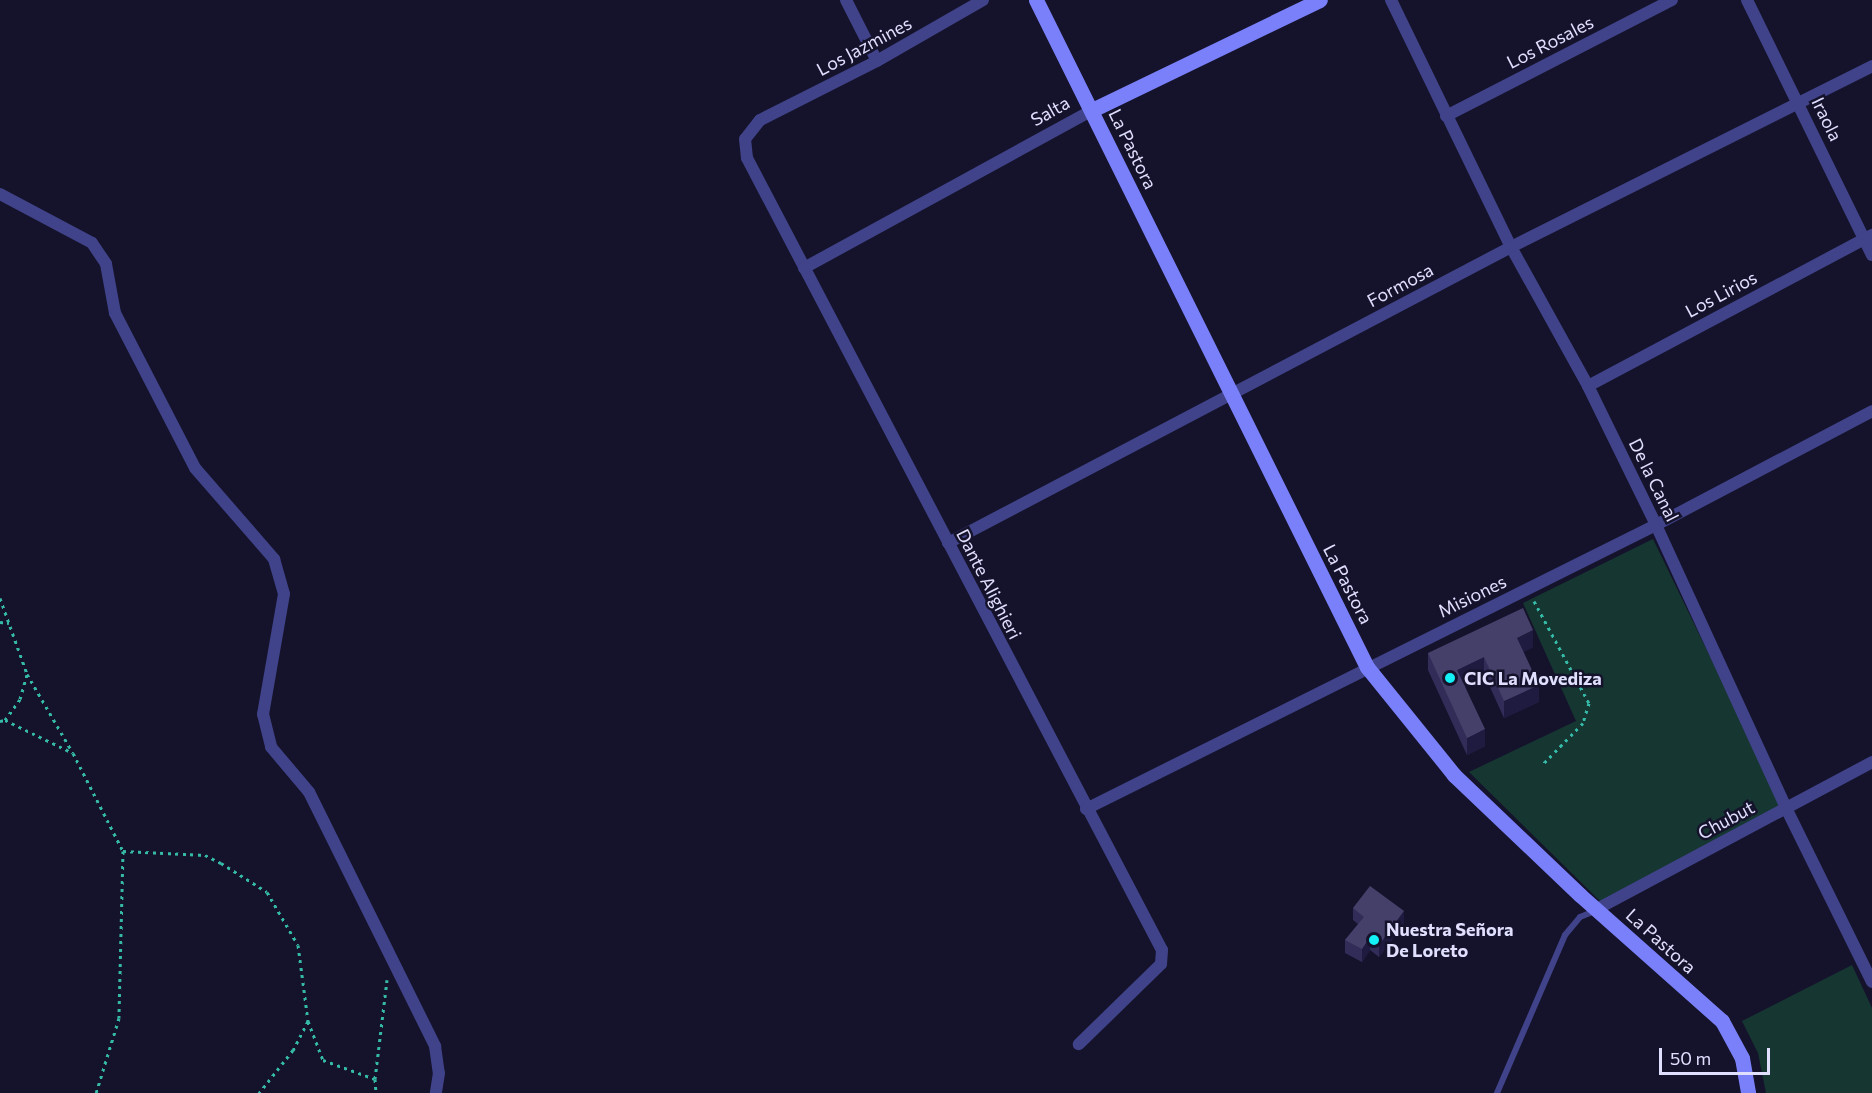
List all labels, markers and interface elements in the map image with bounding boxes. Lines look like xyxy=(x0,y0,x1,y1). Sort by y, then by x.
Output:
street label: Los Rosales xyxy=(1503,11,1597,73)
street label: Los Jazmines xyxy=(813,12,915,80)
street label: Salta xyxy=(1027,92,1073,130)
street label: Iraola xyxy=(1807,94,1847,144)
street label: La Pastora xyxy=(1104,105,1162,193)
street label: Formosa xyxy=(1363,259,1437,311)
street label: Los Lirios xyxy=(1681,266,1761,322)
street label: De la Canal xyxy=(1625,435,1683,525)
street label: Dante Alighieri xyxy=(952,525,1026,643)
street label: La Pastora xyxy=(1319,541,1377,627)
street label: Misiones xyxy=(1434,570,1510,622)
place label: CIC La Movediza xyxy=(1464,667,1602,689)
marker: CIC La Movediza xyxy=(1441,669,1459,687)
street label: Chubut xyxy=(1694,796,1758,844)
street label: La Pastora xyxy=(1622,904,1700,978)
place label: Nuestra Señora De Loreto xyxy=(1386,919,1513,962)
marker: Nuestra Señora De Loreto xyxy=(1367,933,1381,947)
scale bar xyxy=(1662,1036,1773,1074)
text: 50 m xyxy=(1670,1047,1711,1069)

